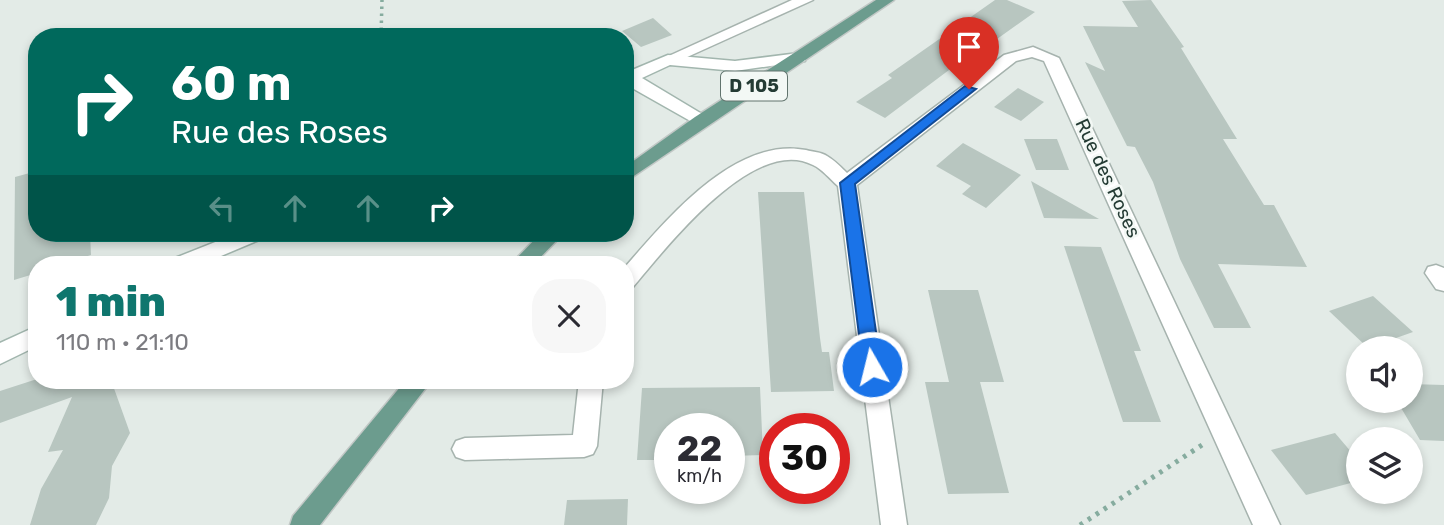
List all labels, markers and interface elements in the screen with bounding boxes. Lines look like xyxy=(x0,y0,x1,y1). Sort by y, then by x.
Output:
pin xyxy=(939,17,999,89)
icon: arrive xyxy=(950,28,988,66)
text: 60 m xyxy=(171,54,292,112)
icon: right xyxy=(56,56,147,147)
road number: D 105 xyxy=(721,72,787,100)
text: Rue des Roses xyxy=(171,113,388,151)
street label: Rue des Roses xyxy=(1070,115,1146,241)
icon: left xyxy=(203,189,241,227)
icon: ahead xyxy=(276,189,314,227)
icon: ahead xyxy=(349,189,387,227)
icon: right xyxy=(422,189,460,227)
text: 1 min xyxy=(56,277,166,327)
button: close xyxy=(532,279,606,353)
text: 110 m · 21:10 xyxy=(56,328,189,356)
position arrow xyxy=(835,330,909,404)
map controls xyxy=(1346,336,1423,504)
button: sound xyxy=(1346,336,1423,413)
speed limit sign: 30 xyxy=(759,413,850,504)
button: layers xyxy=(1346,427,1423,504)
text: 22 xyxy=(677,428,722,470)
text: km/h xyxy=(677,465,722,487)

